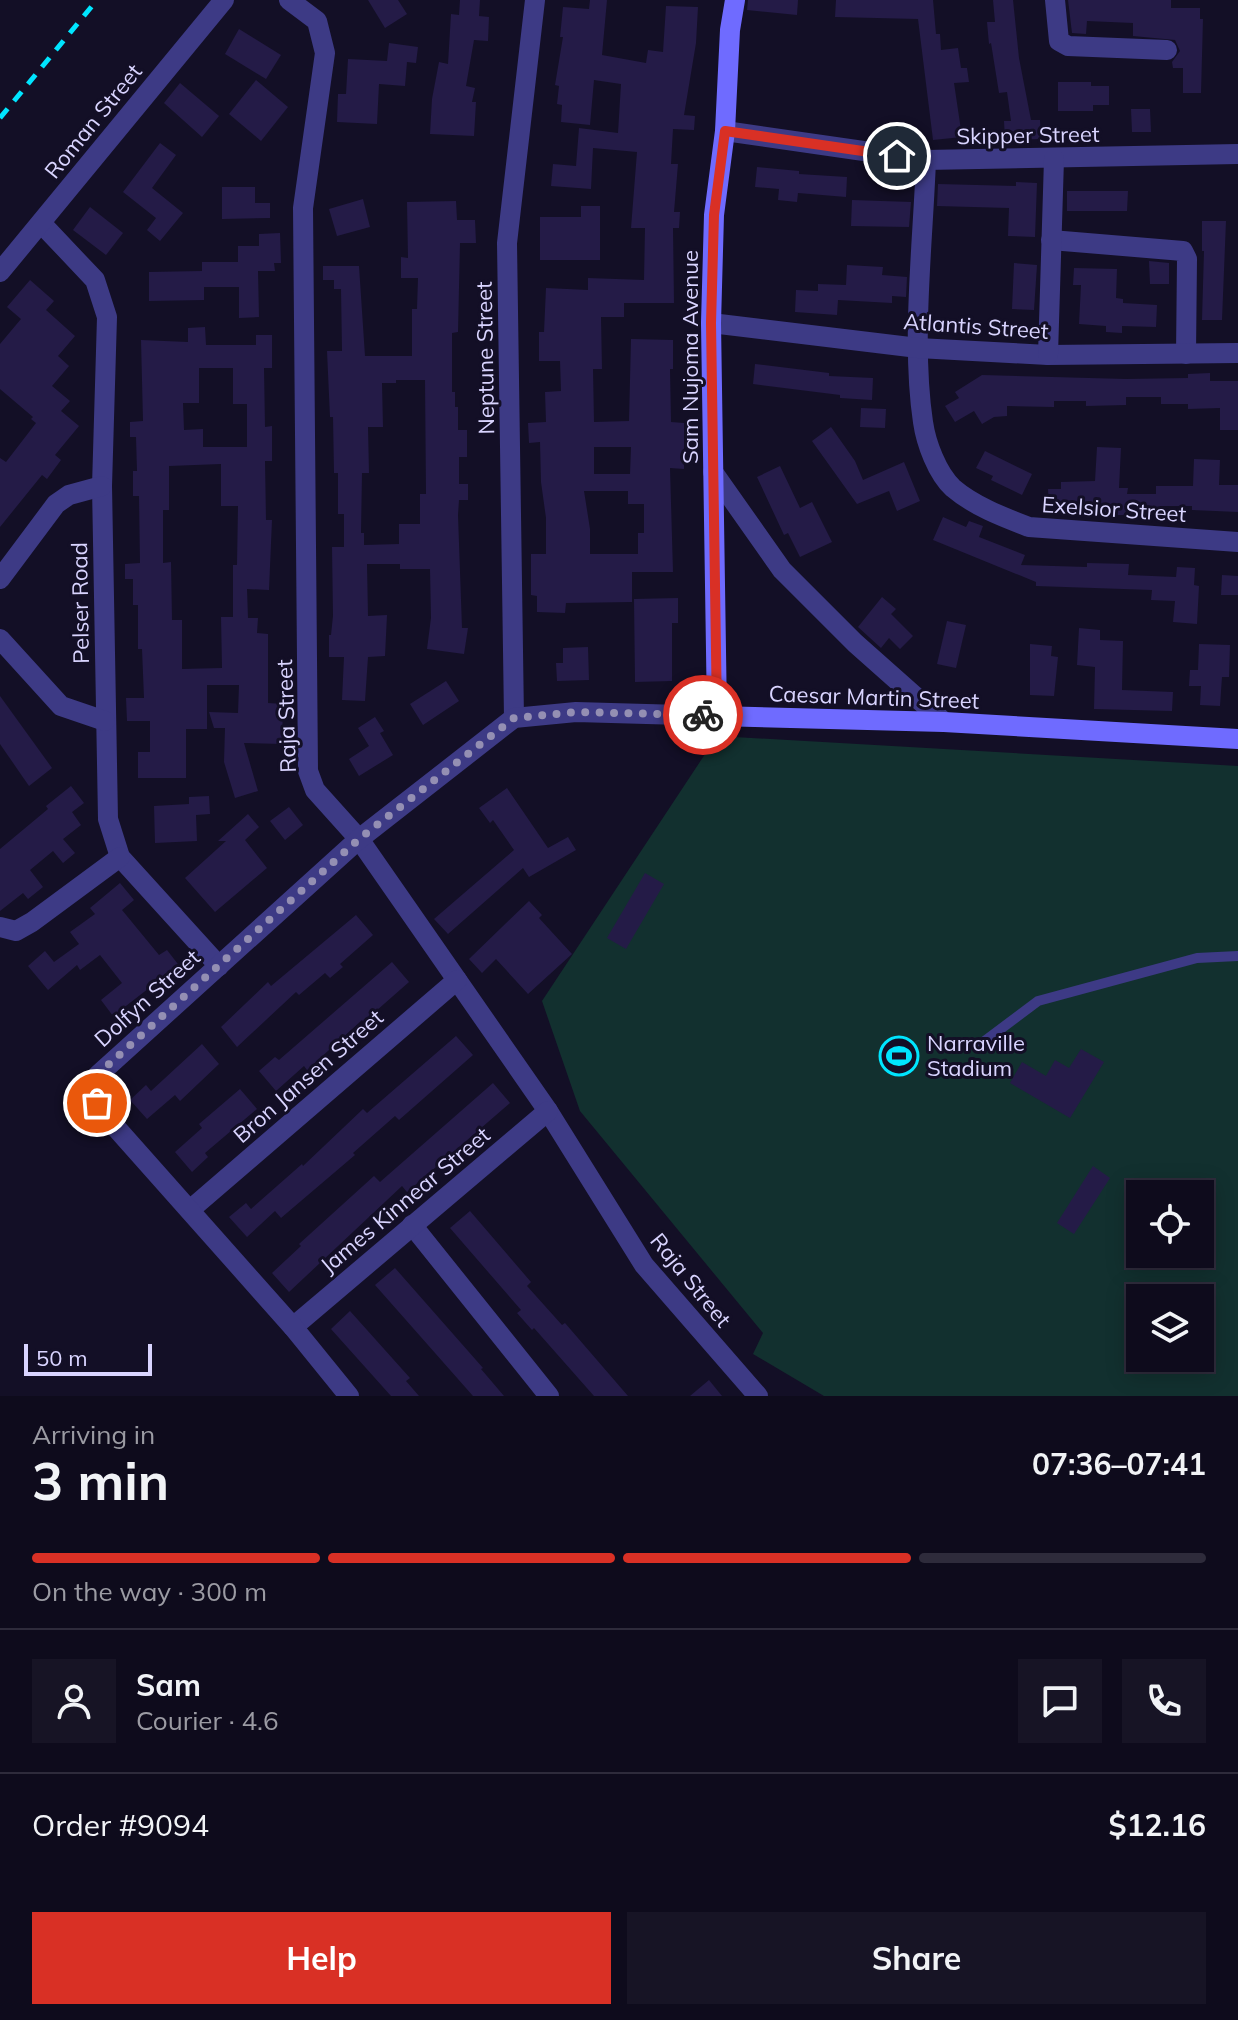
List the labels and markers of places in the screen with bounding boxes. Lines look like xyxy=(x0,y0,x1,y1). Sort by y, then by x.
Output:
pin xyxy=(863,122,931,190)
place label: Narraville Stadium xyxy=(927,1029,1025,1082)
sports icon: Narraville Stadium xyxy=(878,1035,920,1077)
pin xyxy=(63,1069,131,1137)

